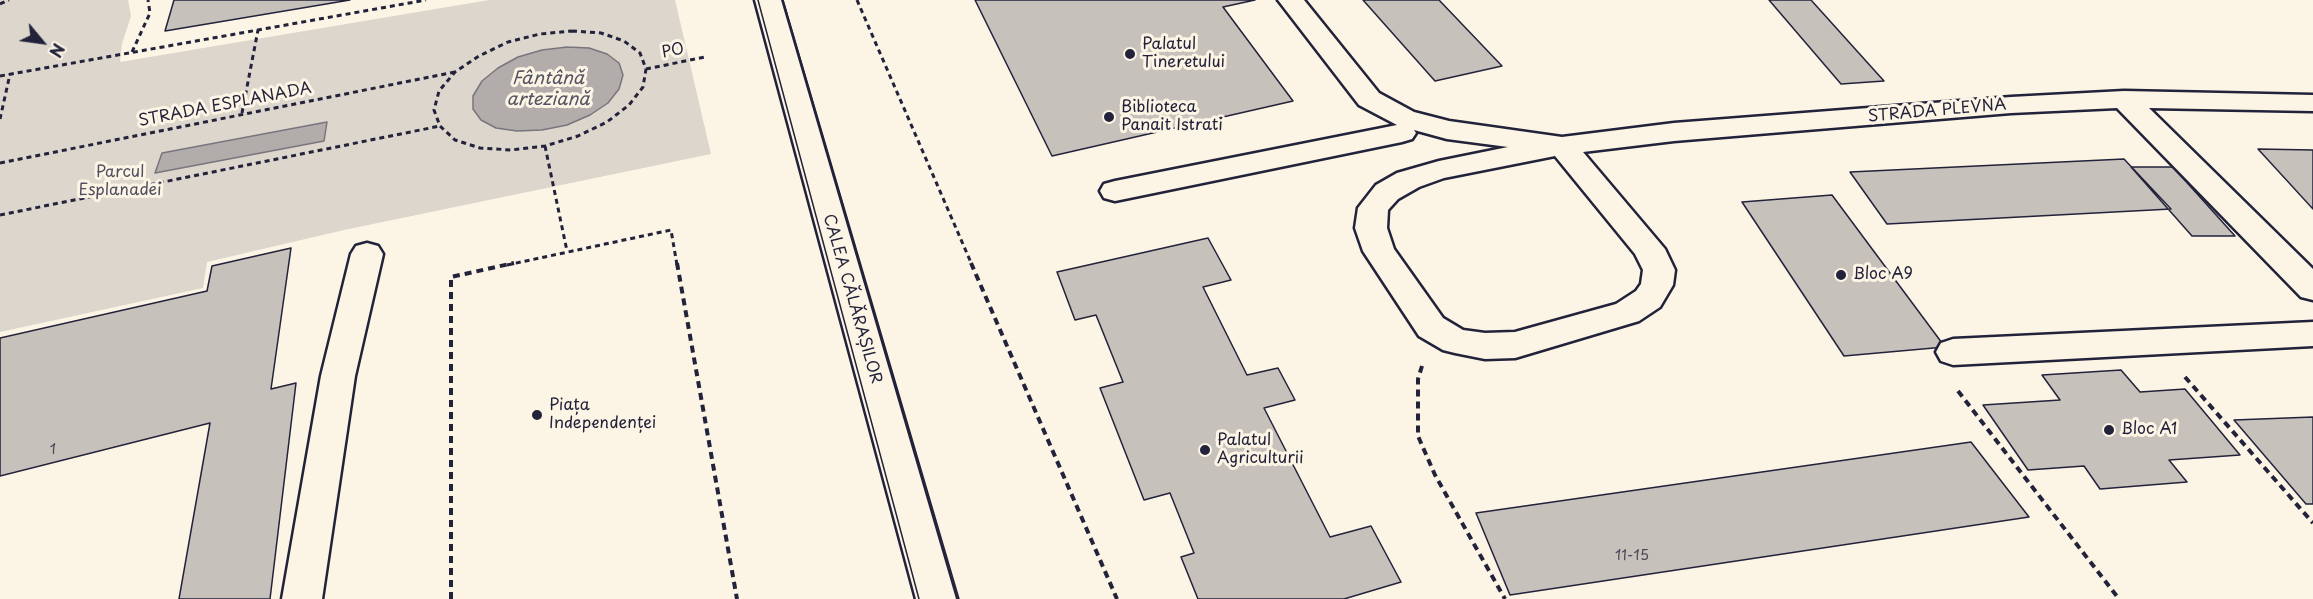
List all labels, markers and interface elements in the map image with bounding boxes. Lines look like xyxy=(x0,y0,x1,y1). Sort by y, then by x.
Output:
north arrow xyxy=(12,12,72,72)
place label: Palatul Tineretului xyxy=(1142,35,1225,73)
text: N xyxy=(44,39,71,62)
street label: PO xyxy=(660,39,686,63)
marker: Palatul Tineretului xyxy=(1123,47,1137,61)
water label: Fântână arteziană xyxy=(506,68,590,110)
street label: STRADA ESPLANADA xyxy=(137,79,313,131)
street label: STRADA PLEVNA xyxy=(1867,95,2007,127)
place label: Biblioteca Panait Istrati xyxy=(1121,98,1223,136)
marker: Biblioteca Panait Istrati xyxy=(1102,110,1116,124)
park label: Parcul Esplanadei xyxy=(78,163,162,201)
street label: CALEA CĂLĂRAȘILOR xyxy=(819,212,885,386)
place label: Bloc A9 xyxy=(1853,265,1913,285)
marker: Bloc A9 xyxy=(1834,268,1848,282)
place label: Piața Independenței xyxy=(549,396,656,434)
marker: Piața Independenței xyxy=(530,408,544,422)
place label: Bloc A1 xyxy=(2121,420,2177,440)
marker: Bloc A1 xyxy=(2102,423,2116,437)
place label: Palatul Agriculturii xyxy=(1217,431,1304,469)
house number: 1 xyxy=(50,442,56,458)
marker: Palatul Agriculturii xyxy=(1198,443,1212,457)
house number: 11-15 xyxy=(1615,548,1649,564)

